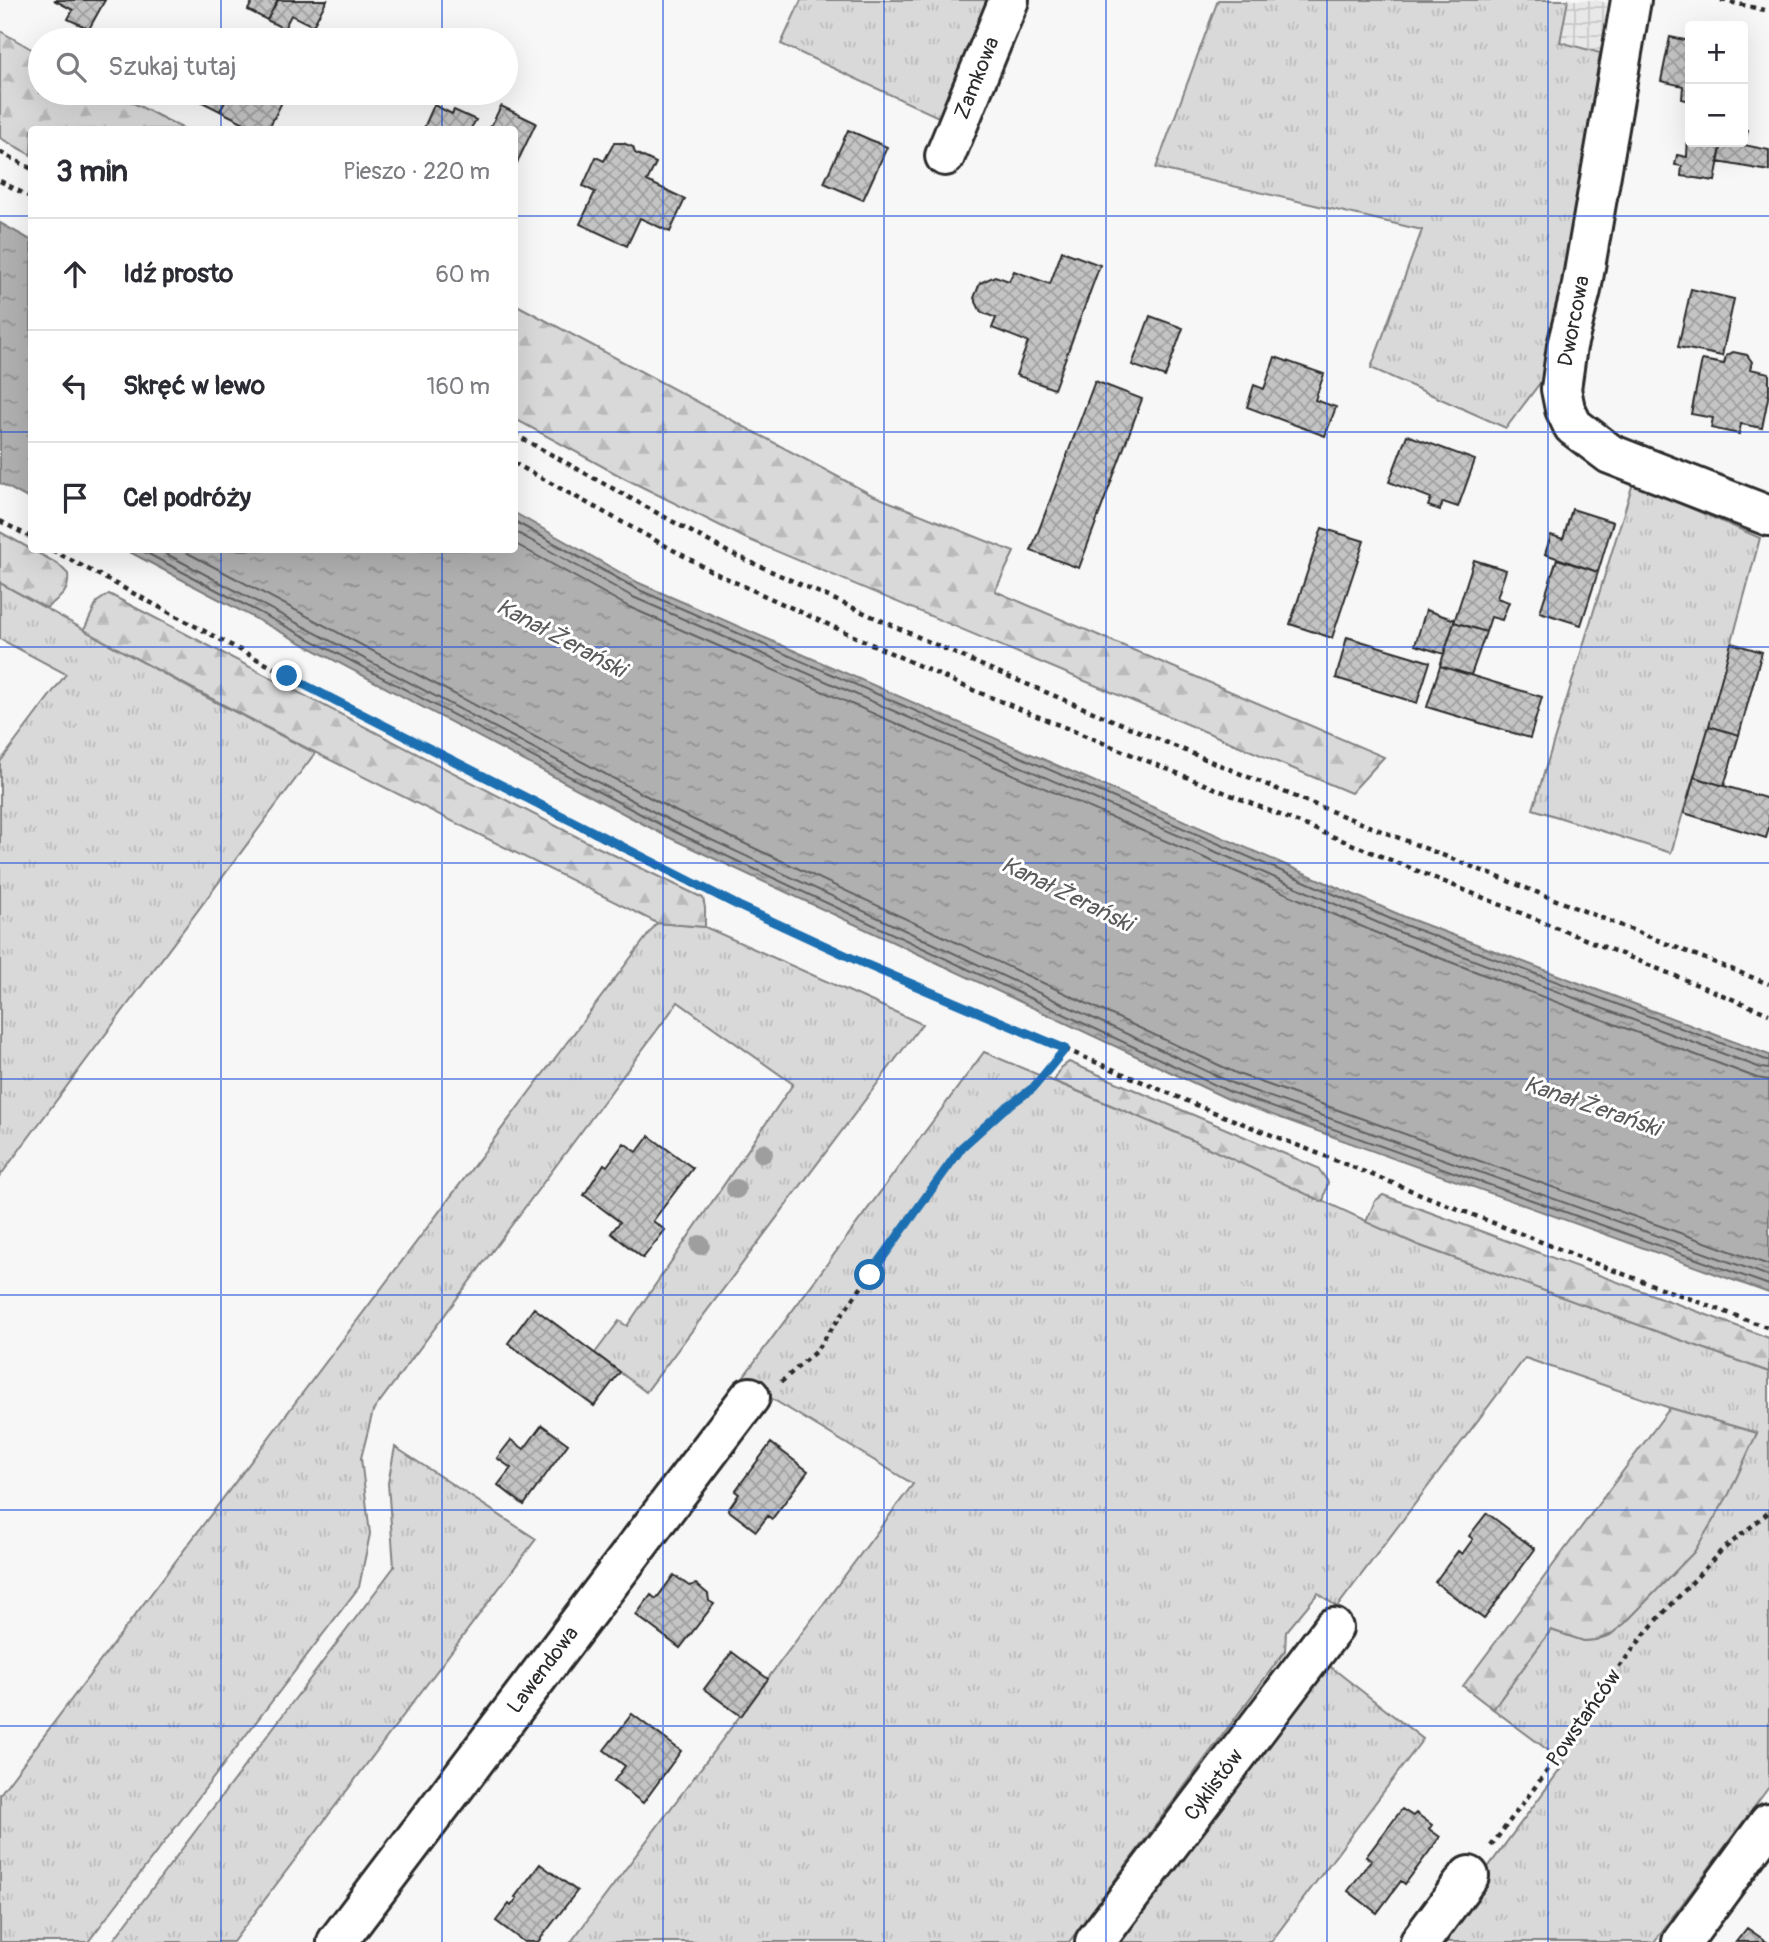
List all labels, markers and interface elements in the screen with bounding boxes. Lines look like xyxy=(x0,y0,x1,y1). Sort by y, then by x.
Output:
map controls xyxy=(1685,21,1748,147)
button: + xyxy=(1685,21,1748,84)
search box xyxy=(28,28,518,105)
street label: Zamkowa xyxy=(948,33,1006,123)
icon: search xyxy=(52,48,90,86)
text: Szukaj tutaj xyxy=(108,51,236,83)
button: − xyxy=(1685,84,1748,147)
text: 3 min xyxy=(56,153,128,190)
text: Pieszo · 220 m xyxy=(343,157,490,186)
icon: ahead xyxy=(56,255,94,293)
text: Idź prosto xyxy=(123,258,233,290)
text: 60 m xyxy=(435,260,490,289)
street label: Dworcowa xyxy=(1552,273,1596,369)
icon: left xyxy=(56,367,94,405)
text: Skręć w lewo xyxy=(123,370,265,402)
text: 160 m xyxy=(426,372,490,401)
icon: arrive xyxy=(56,479,94,517)
text: Cel podróży xyxy=(123,482,251,514)
water label: Kanał Żerański xyxy=(491,592,634,686)
route end xyxy=(271,660,302,691)
water label: Kanał Żerański xyxy=(997,850,1141,940)
water label: Kanał Żerański xyxy=(1520,1069,1668,1144)
route start xyxy=(854,1259,885,1290)
street label: Lawendowa xyxy=(501,1621,585,1719)
street label: Powstańców xyxy=(1541,1664,1627,1772)
street label: Cyklistów xyxy=(1178,1744,1250,1826)

